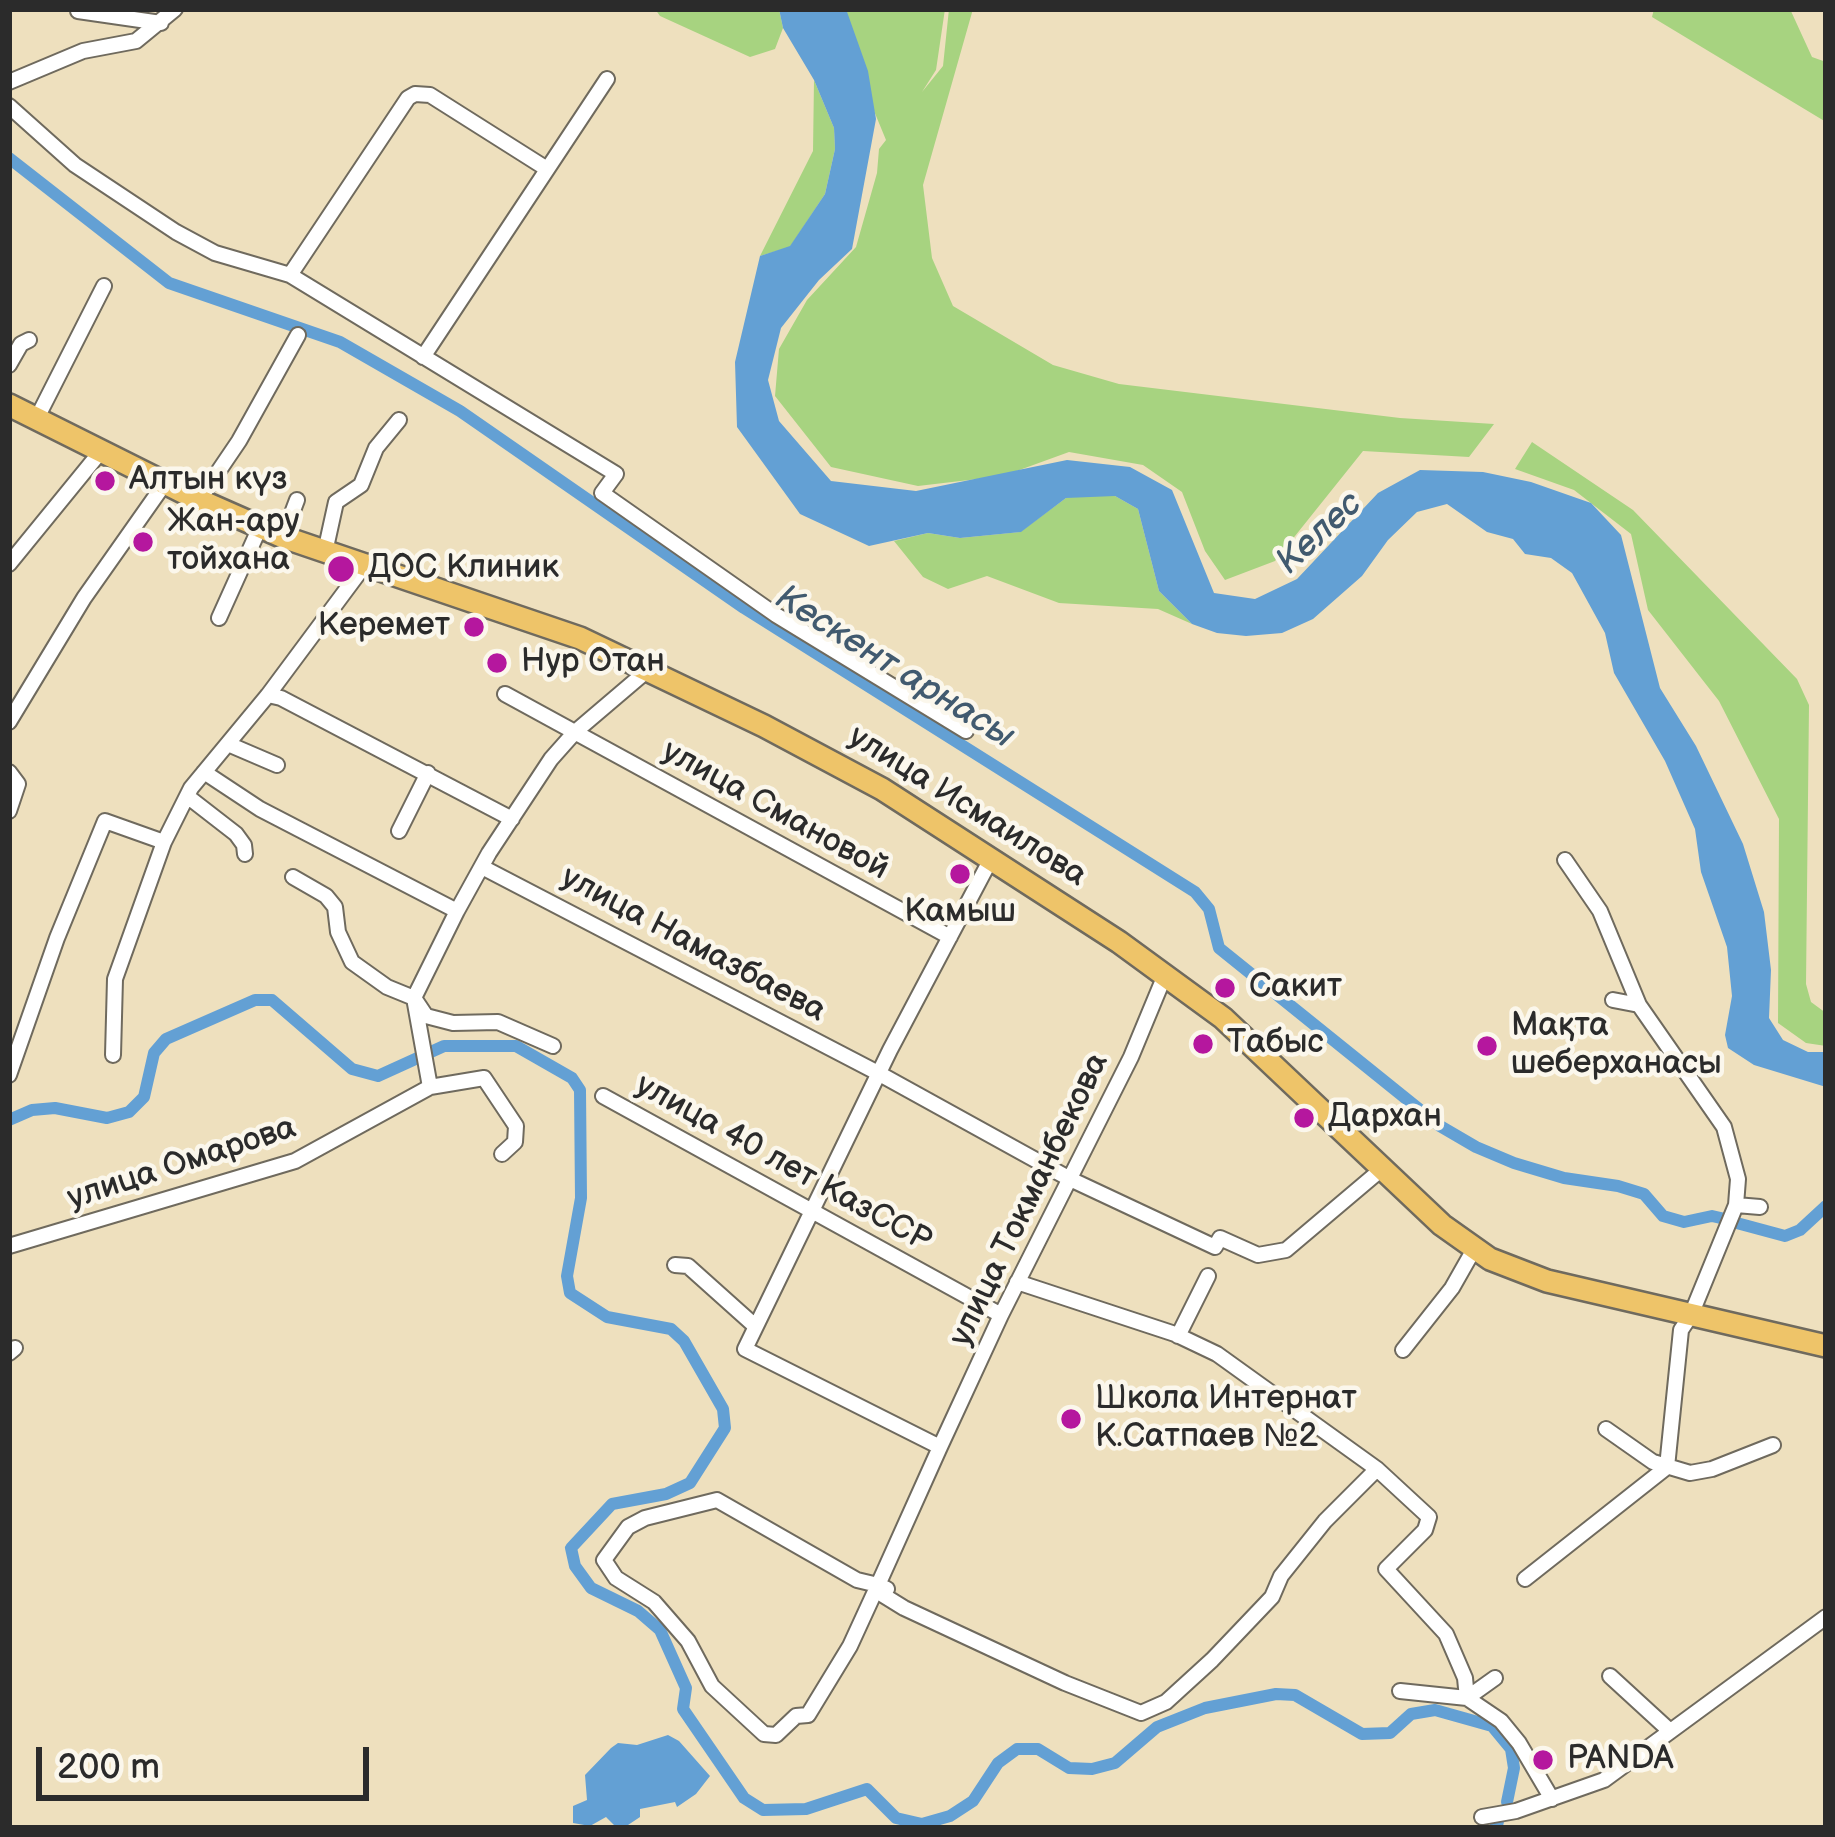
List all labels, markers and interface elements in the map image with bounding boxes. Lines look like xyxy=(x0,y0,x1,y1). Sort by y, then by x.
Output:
place label: Алтын күз xyxy=(129,461,287,501)
marker: Алтын күз xyxy=(92,468,118,494)
water label: Келес xyxy=(1268,484,1372,584)
place label: Жан-ару тойхана xyxy=(167,503,299,581)
marker: Жан-ару тойхана xyxy=(130,529,156,555)
place label: ДОС Клиник xyxy=(368,549,559,589)
marker: ДОС Клиник xyxy=(325,553,357,585)
water label: Кескент арнасы xyxy=(766,577,1022,759)
place label: Керемет xyxy=(318,607,450,647)
marker: Керемет xyxy=(461,614,487,640)
place label: Нур Отан xyxy=(521,643,665,683)
marker: Нур Отан xyxy=(484,650,510,676)
street label: улица Исмаилова xyxy=(841,718,1093,896)
street label: улица Смановой xyxy=(655,732,895,890)
street label: улица Намазбаева xyxy=(554,858,832,1032)
marker: Камыш xyxy=(947,861,973,887)
place label: Камыш xyxy=(904,893,1016,933)
place label: Сакит xyxy=(1249,968,1342,1008)
marker: Сакит xyxy=(1212,975,1238,1001)
place label: Мақта шеберханасы xyxy=(1511,1007,1722,1085)
place label: Табыс xyxy=(1227,1024,1324,1064)
marker: Табыс xyxy=(1190,1031,1216,1057)
marker: Мақта шеберханасы xyxy=(1474,1033,1500,1059)
street label: улица Токманбекова xyxy=(942,1047,1118,1353)
street label: улица 40 лет КазССР xyxy=(628,1066,938,1262)
place label: Дархан xyxy=(1328,1098,1442,1138)
marker: Дархан xyxy=(1291,1105,1317,1131)
street label: улица Омарова xyxy=(63,1108,301,1220)
place label: Школа Интернат К.Сатпаев №2 xyxy=(1095,1380,1357,1458)
marker: Школа Интернат К.Сатпаев №2 xyxy=(1058,1406,1084,1432)
scale bar xyxy=(42,1723,375,1797)
place label: PANDA xyxy=(1567,1740,1674,1780)
text: 200 m xyxy=(57,1746,160,1789)
marker: PANDA xyxy=(1530,1747,1556,1773)

